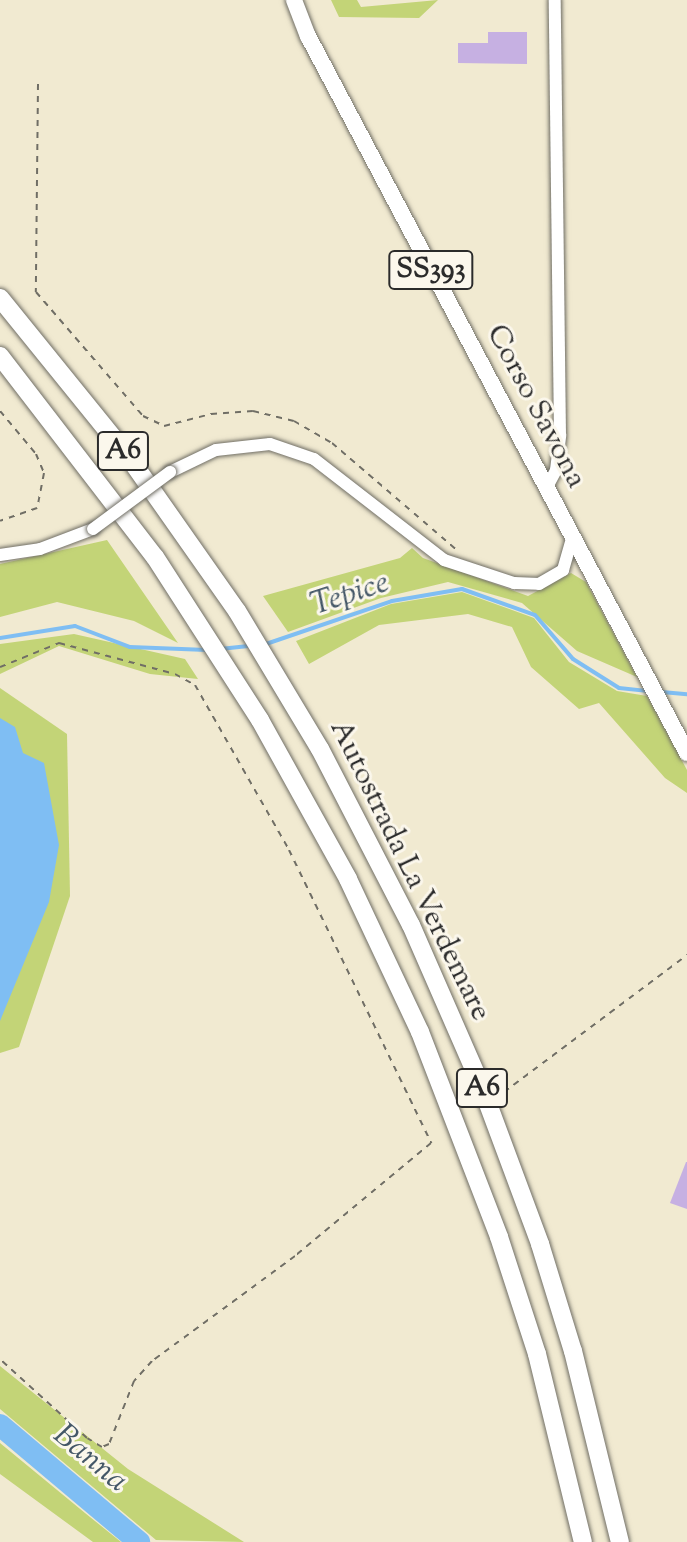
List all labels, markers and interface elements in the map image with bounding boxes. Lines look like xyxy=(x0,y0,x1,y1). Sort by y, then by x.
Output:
road number: SS393 xyxy=(387,246,475,294)
street label: Corso Savona xyxy=(477,319,593,495)
road number: A6 xyxy=(95,427,151,475)
water label: Tepice xyxy=(306,564,394,626)
street label: Autostrada La Verdemare xyxy=(320,715,498,1027)
road number: A6 xyxy=(454,1064,510,1112)
water label: Banna xyxy=(45,1417,135,1501)

